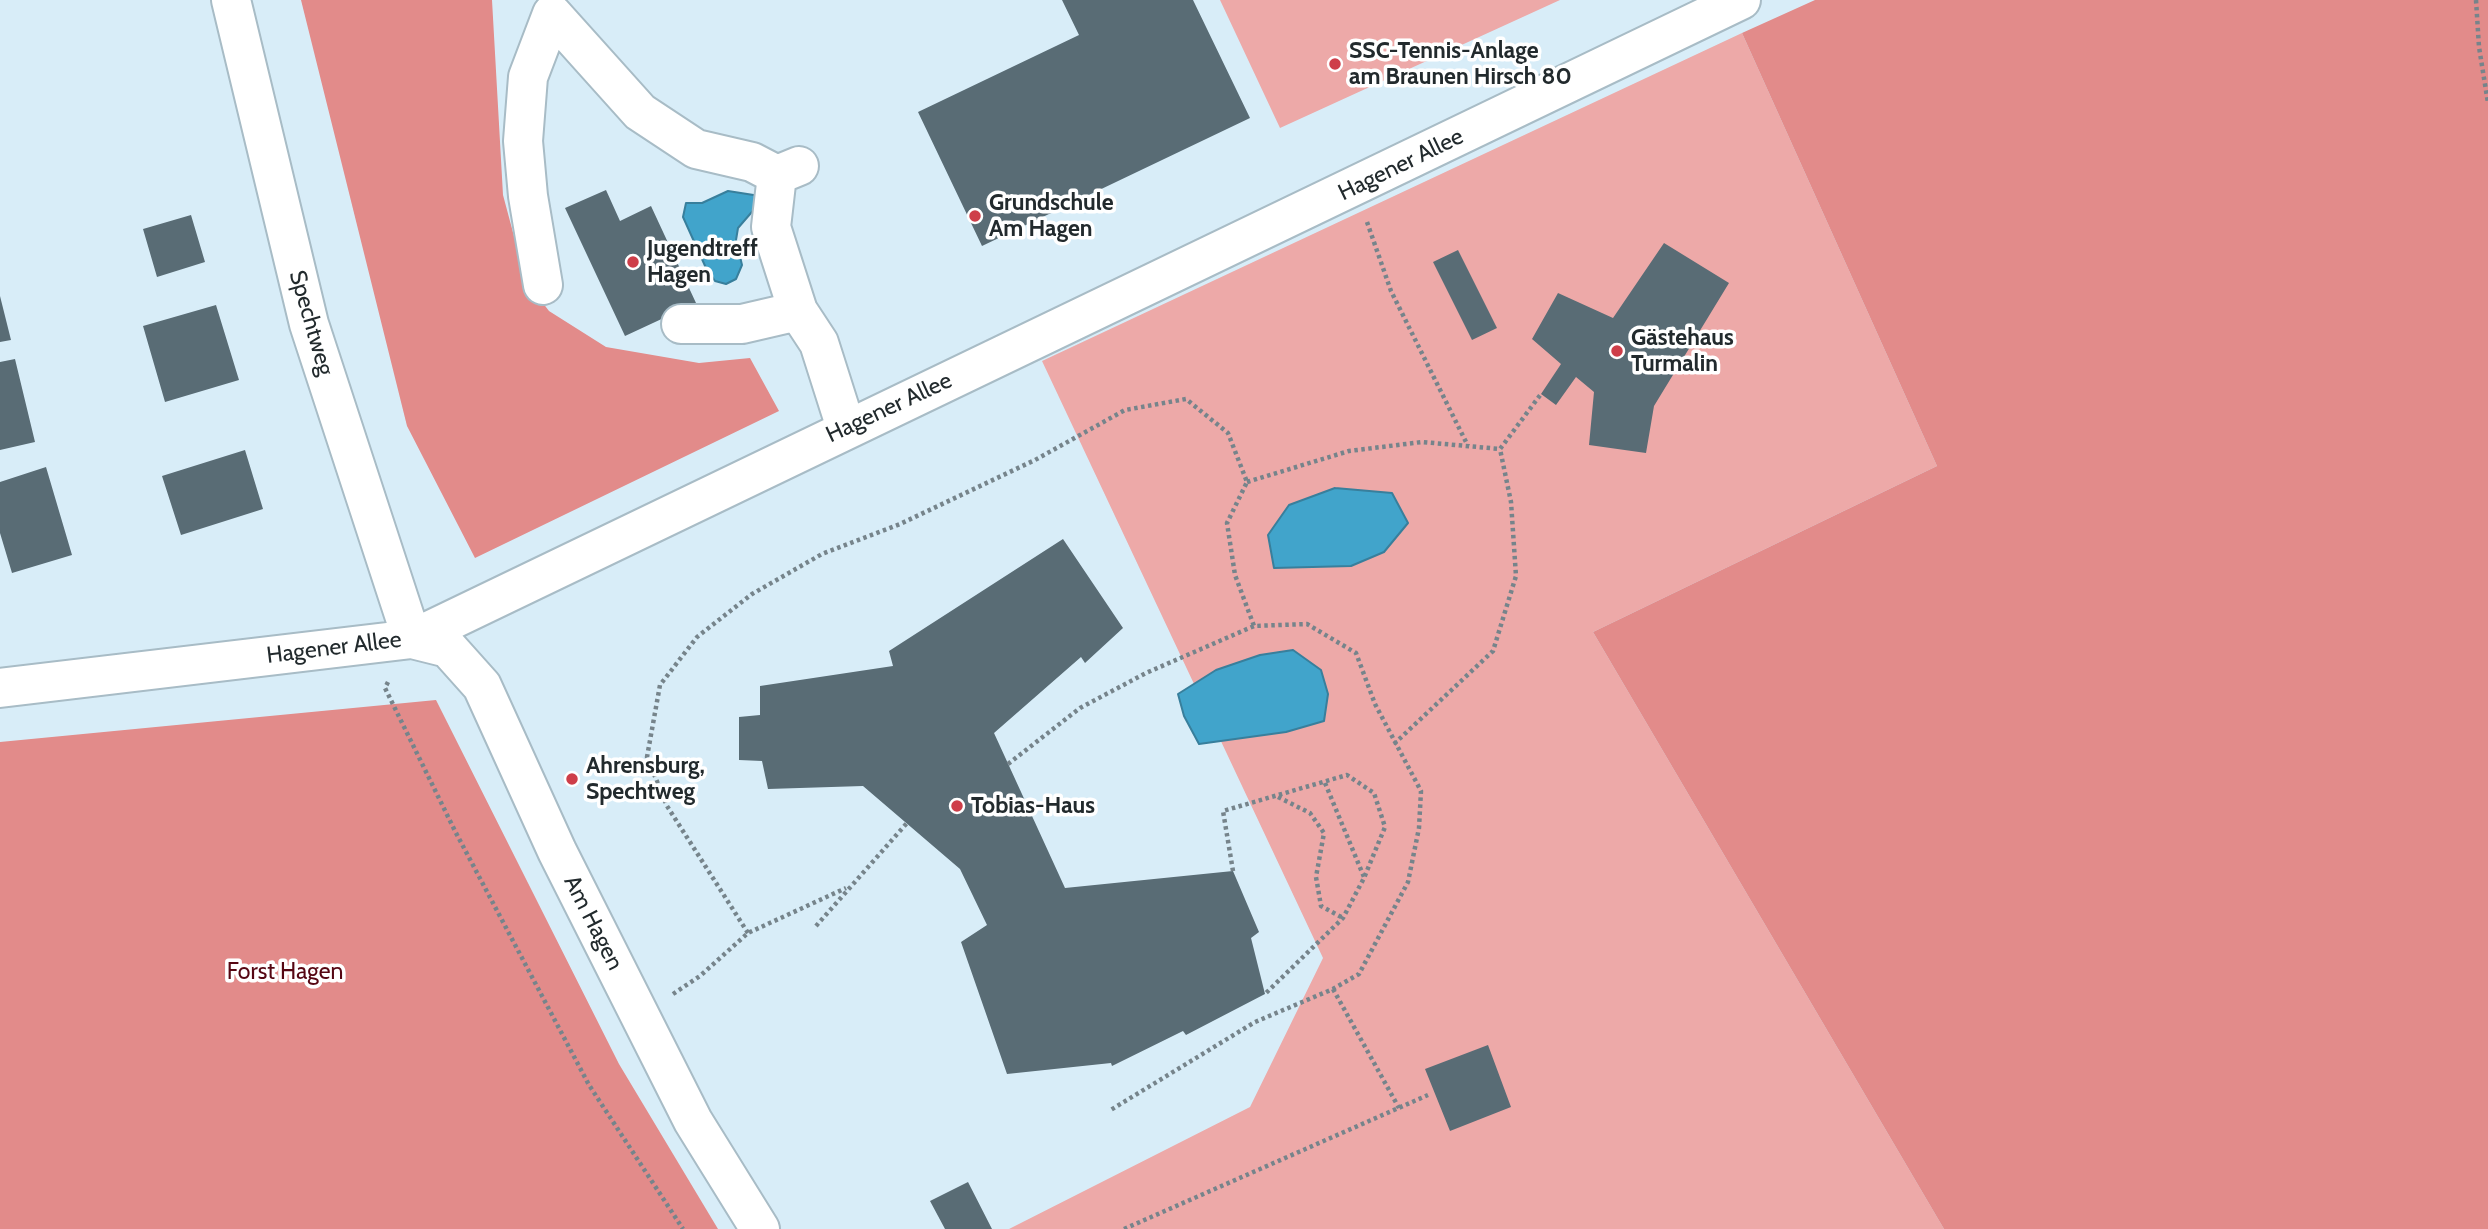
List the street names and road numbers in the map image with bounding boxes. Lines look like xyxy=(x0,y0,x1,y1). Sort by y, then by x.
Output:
street label: Hagener Allee xyxy=(1334,123,1468,207)
street label: Spechtweg xyxy=(283,267,339,379)
street label: Hagener Allee xyxy=(822,367,956,449)
street label: Hagener Allee xyxy=(265,626,403,670)
street label: Am Hagen xyxy=(557,871,629,975)

